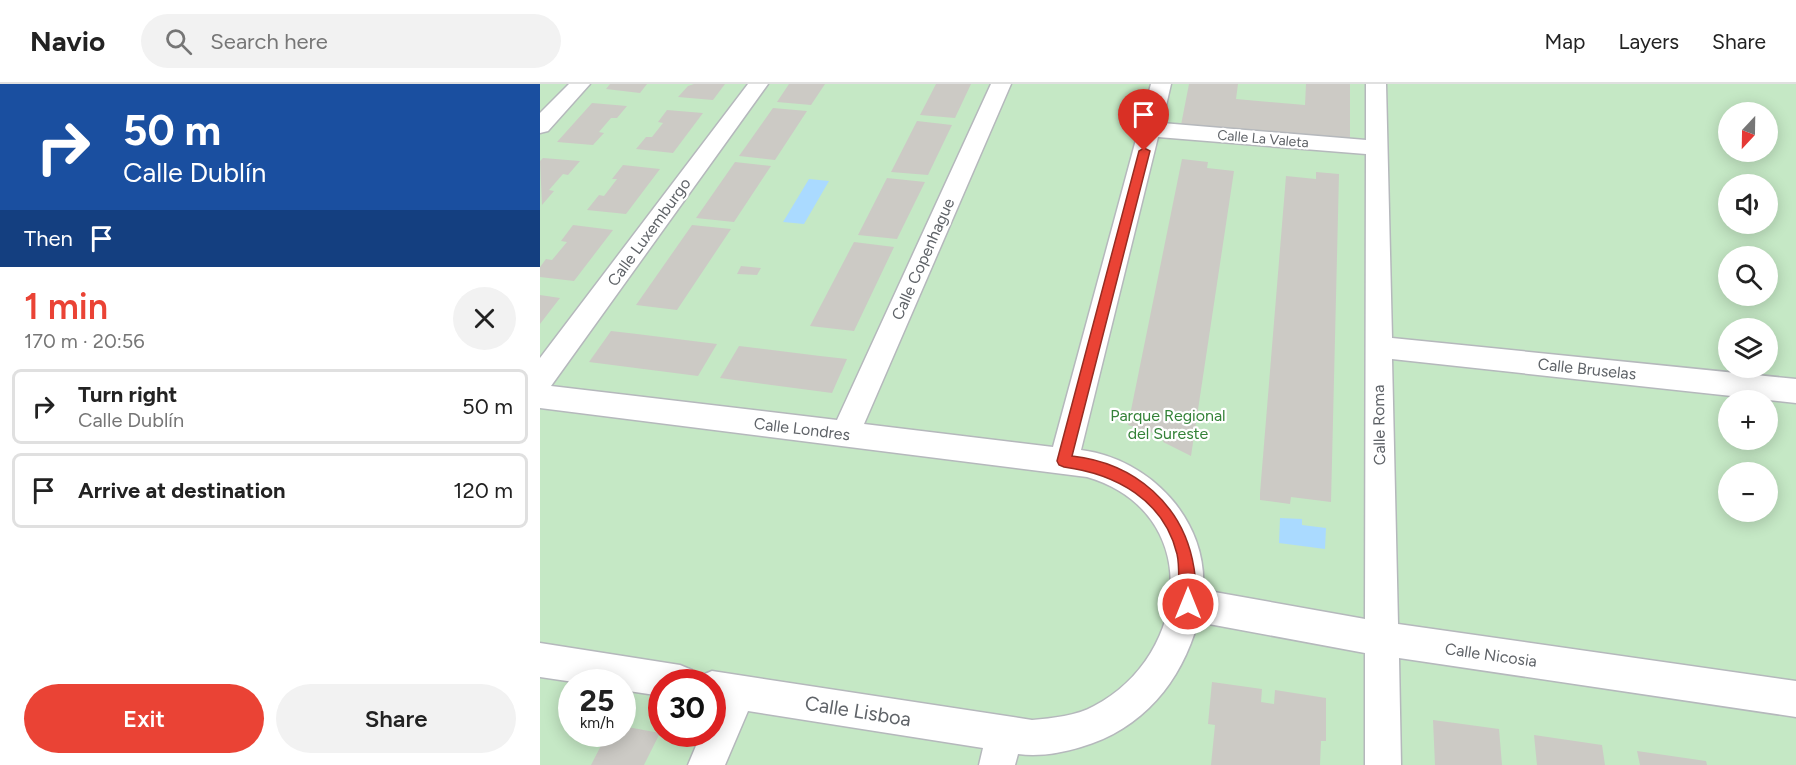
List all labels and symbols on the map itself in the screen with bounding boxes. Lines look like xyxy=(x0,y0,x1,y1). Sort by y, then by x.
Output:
pin xyxy=(1118,89,1169,151)
north arrow xyxy=(1718,102,1778,162)
street label: Calle La Valeta xyxy=(1217,127,1309,151)
street label: Calle Luxemburgo xyxy=(603,174,695,290)
street label: Calle Copenhague xyxy=(888,195,959,323)
street label: Calle Bruselas xyxy=(1537,354,1637,384)
street label: Calle Roma xyxy=(1369,385,1389,465)
park label: Parque Regional del Sureste xyxy=(1110,406,1226,443)
street label: Calle Londres xyxy=(753,414,851,444)
position arrow xyxy=(1156,572,1220,636)
street label: Calle Nicosia xyxy=(1444,639,1538,671)
speed limit sign: 30 xyxy=(648,669,726,747)
street label: Calle Lisboa xyxy=(803,691,913,731)

